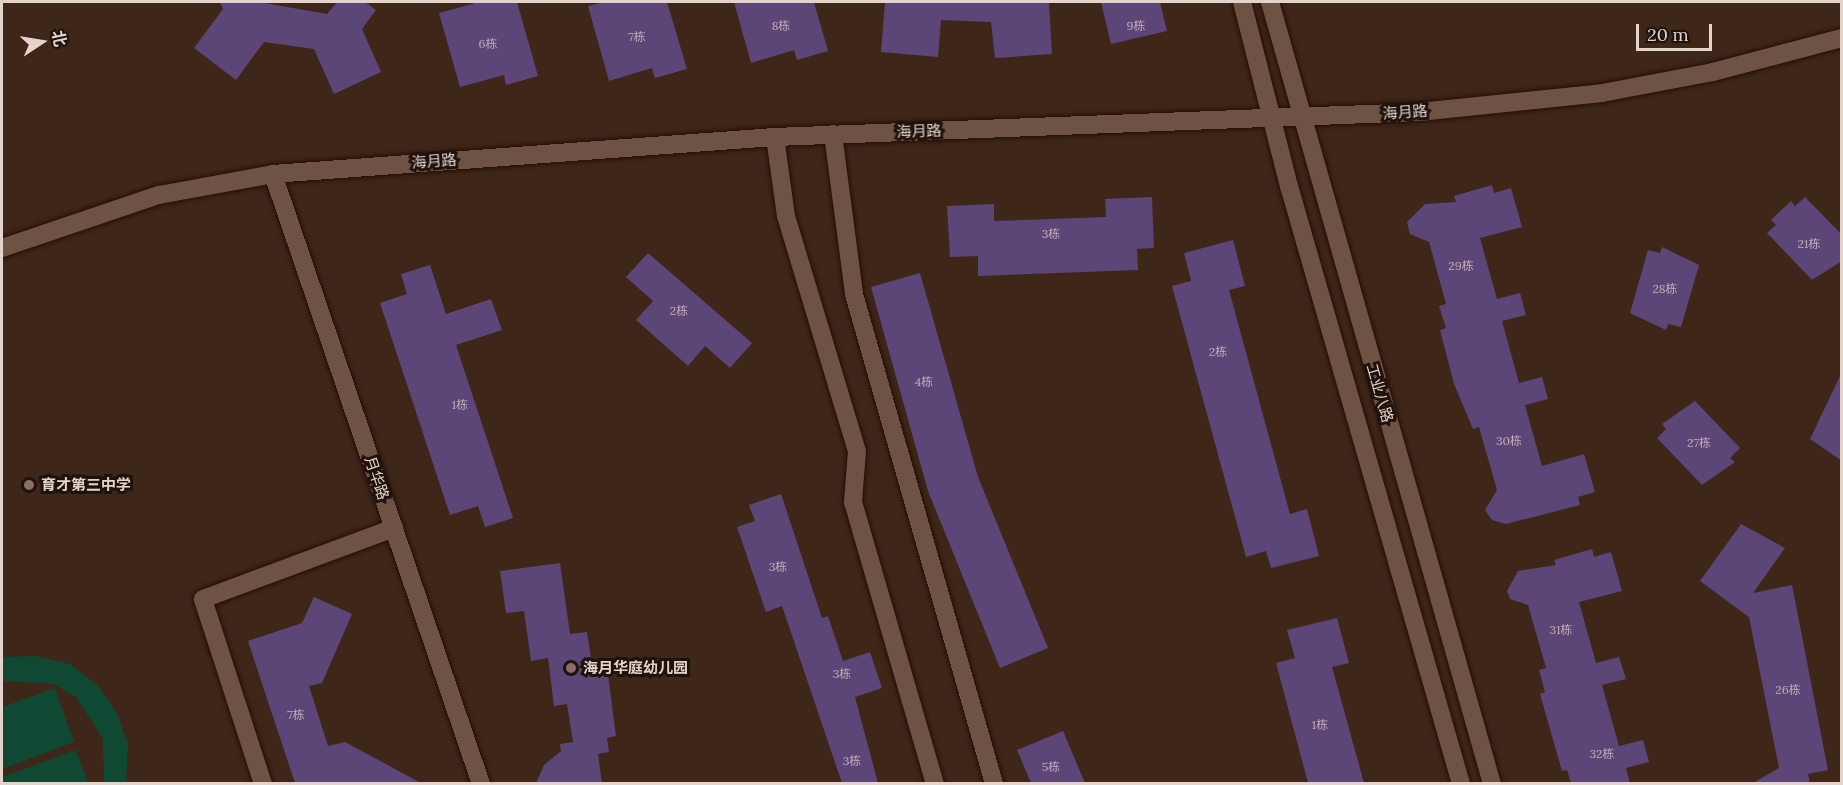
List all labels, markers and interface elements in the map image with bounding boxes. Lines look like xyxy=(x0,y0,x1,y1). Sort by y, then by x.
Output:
north arrow xyxy=(12,12,72,72)
scale bar xyxy=(1639,12,1716,50)
house number: 8栋 xyxy=(772,19,790,33)
house number: 9栋 xyxy=(1127,19,1145,33)
text: 20 m xyxy=(1647,23,1689,46)
text: 北 xyxy=(48,28,71,48)
house number: 7栋 xyxy=(628,30,646,44)
house number: 6栋 xyxy=(479,37,497,51)
street label: 海月路 xyxy=(1382,101,1428,123)
street label: 海月路 xyxy=(896,121,942,141)
street label: 海月路 xyxy=(411,150,457,172)
house number: 3栋 xyxy=(1042,227,1060,241)
house number: 21栋 xyxy=(1798,237,1820,251)
house number: 29栋 xyxy=(1448,259,1474,273)
house number: 28栋 xyxy=(1652,282,1678,296)
house number: 2栋 xyxy=(670,304,688,318)
house number: 2栋 xyxy=(1209,345,1227,359)
street label: 工业八路 xyxy=(1363,362,1397,424)
house number: 4栋 xyxy=(915,375,933,389)
house number: 1栋 xyxy=(452,398,468,412)
house number: 30栋 xyxy=(1496,434,1522,448)
house number: 27栋 xyxy=(1687,436,1711,450)
street label: 月华路 xyxy=(361,454,393,502)
place label: 育才第三中学 xyxy=(41,476,131,494)
marker: 育才第三中学 xyxy=(22,478,36,492)
house number: 3栋 xyxy=(769,560,787,574)
house number: 31栋 xyxy=(1549,623,1573,637)
place label: 海月华庭幼儿园 xyxy=(583,659,688,677)
marker: 海月华庭幼儿园 xyxy=(564,661,578,675)
house number: 3栋 xyxy=(833,667,851,681)
house number: 26栋 xyxy=(1775,683,1801,697)
house number: 7栋 xyxy=(287,708,305,722)
house number: 1栋 xyxy=(1312,718,1328,732)
house number: 32栋 xyxy=(1589,747,1615,761)
house number: 3栋 xyxy=(843,754,861,768)
house number: 5栋 xyxy=(1042,760,1060,774)

